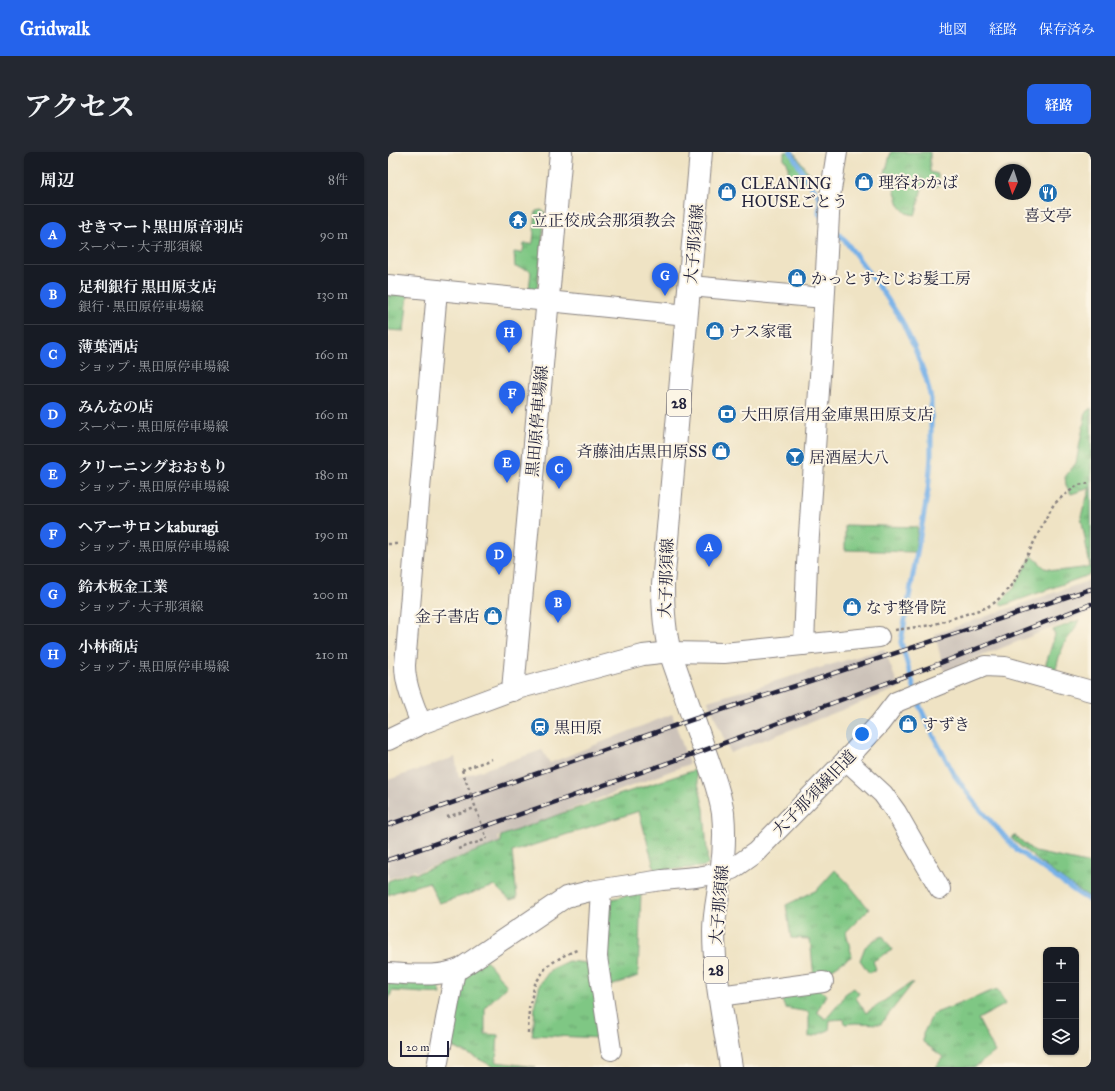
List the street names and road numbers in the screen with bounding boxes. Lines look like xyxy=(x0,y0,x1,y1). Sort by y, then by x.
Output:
street label: 大子那須線 xyxy=(681,203,707,285)
street label: 黒田原停車場線 xyxy=(523,364,551,478)
road number: 28 xyxy=(667,390,691,416)
street label: 大子那須線 xyxy=(655,538,677,618)
street label: 大子那須線旧道 xyxy=(768,746,860,840)
street label: 大子那須線 xyxy=(706,864,732,946)
road number: 28 xyxy=(704,957,728,983)

